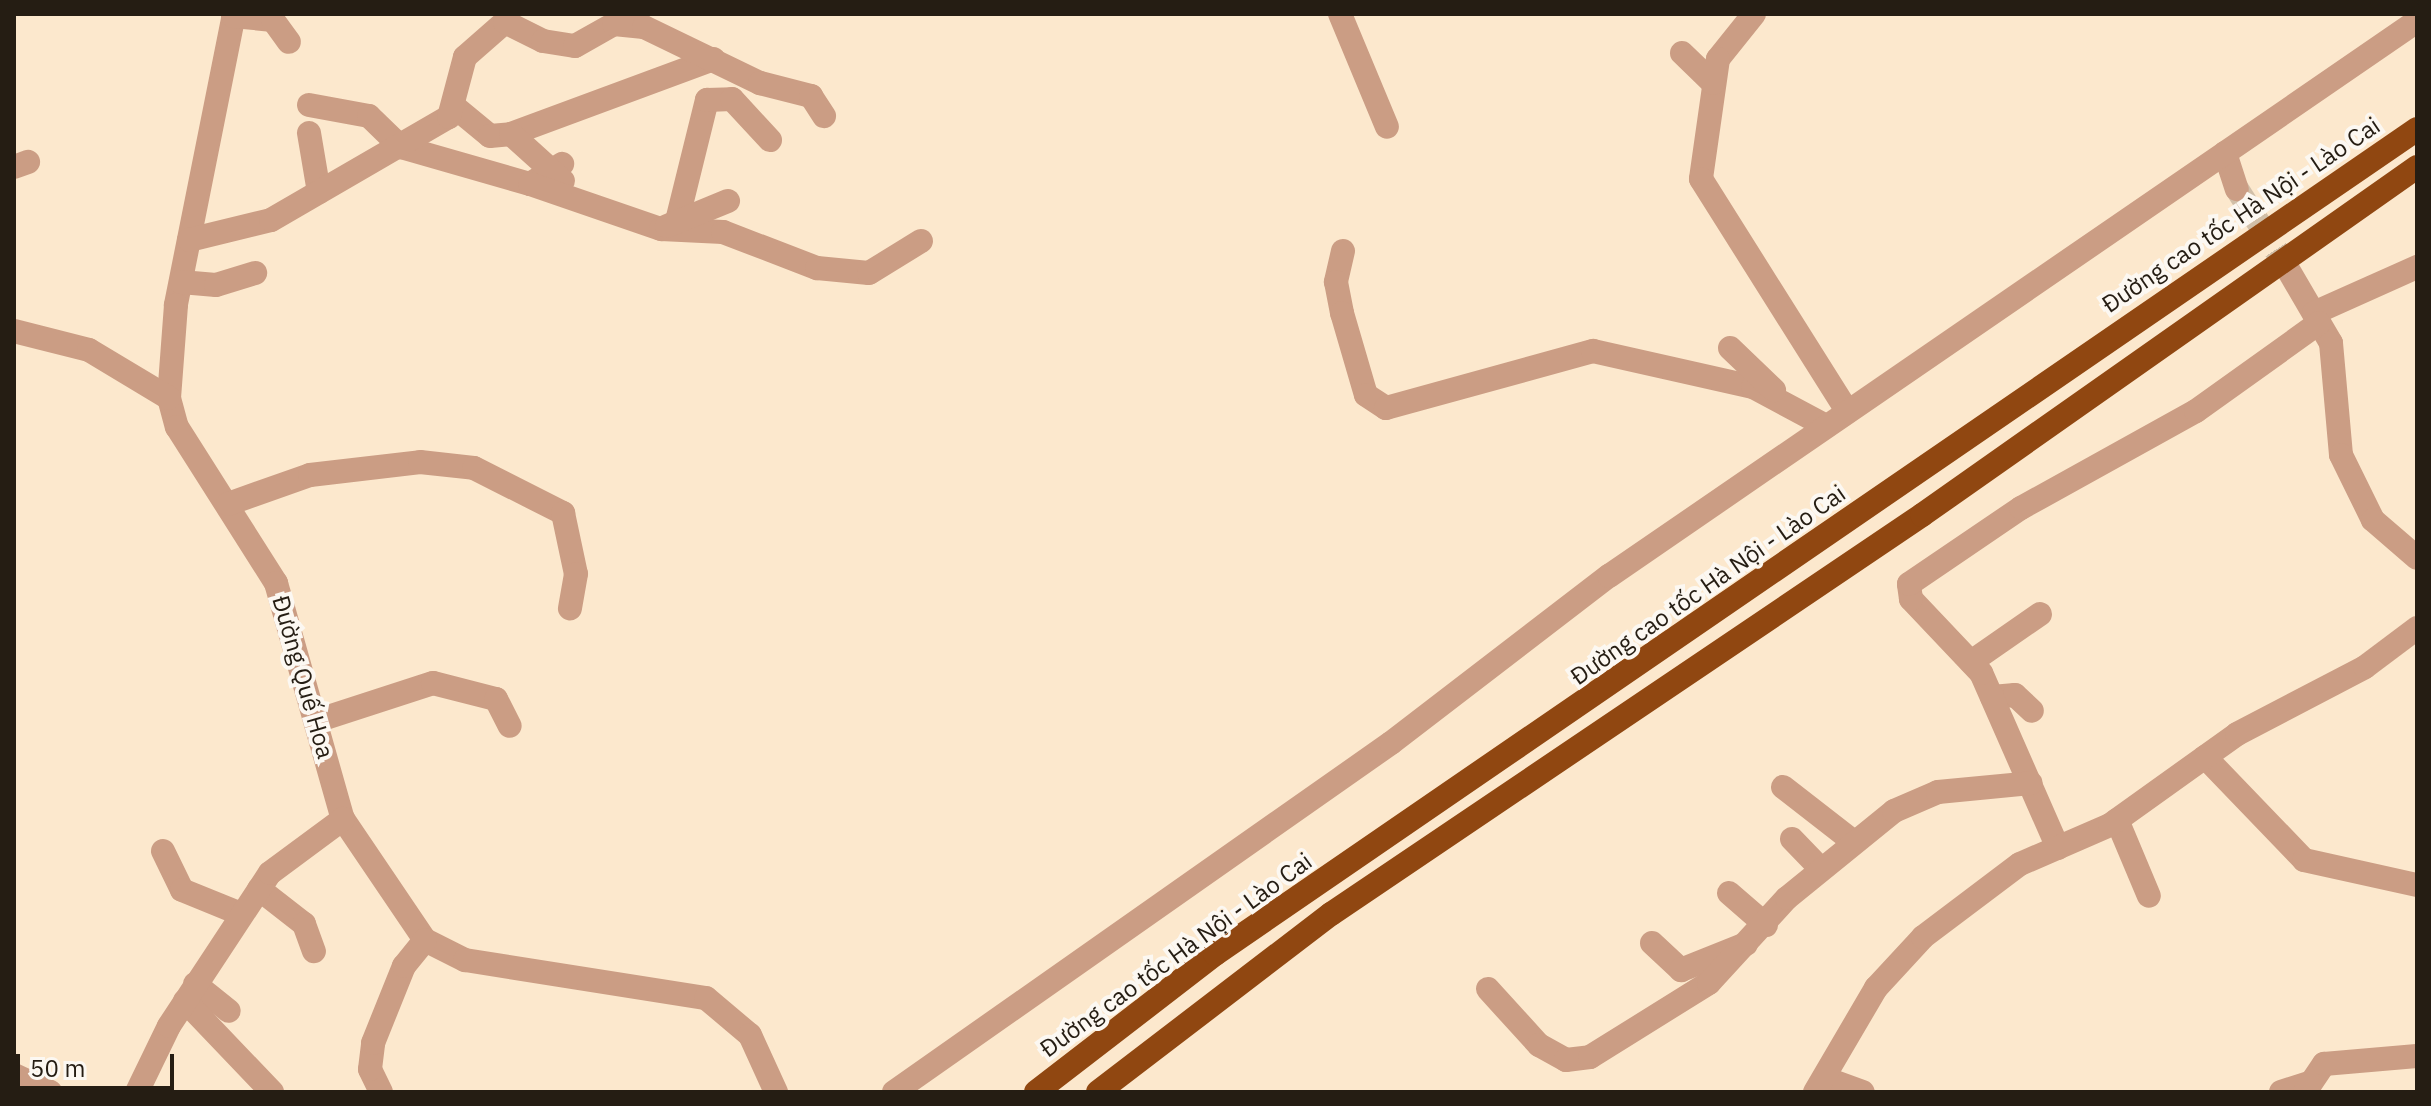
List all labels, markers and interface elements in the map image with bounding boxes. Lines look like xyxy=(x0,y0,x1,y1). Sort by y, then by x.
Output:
street label: Đường cao tốc Hà Nội - Lào Cai xyxy=(2097,111,2385,319)
street label: Đường cao tốc Hà Nội - Lào Cai xyxy=(1565,479,1851,691)
street label: Đường Quế Hoa xyxy=(266,592,340,762)
street label: Đường cao tốc Hà Nội - Lào Cai xyxy=(1034,847,1318,1063)
scale bar xyxy=(20,1038,178,1088)
text: 50 m xyxy=(30,1052,85,1084)

